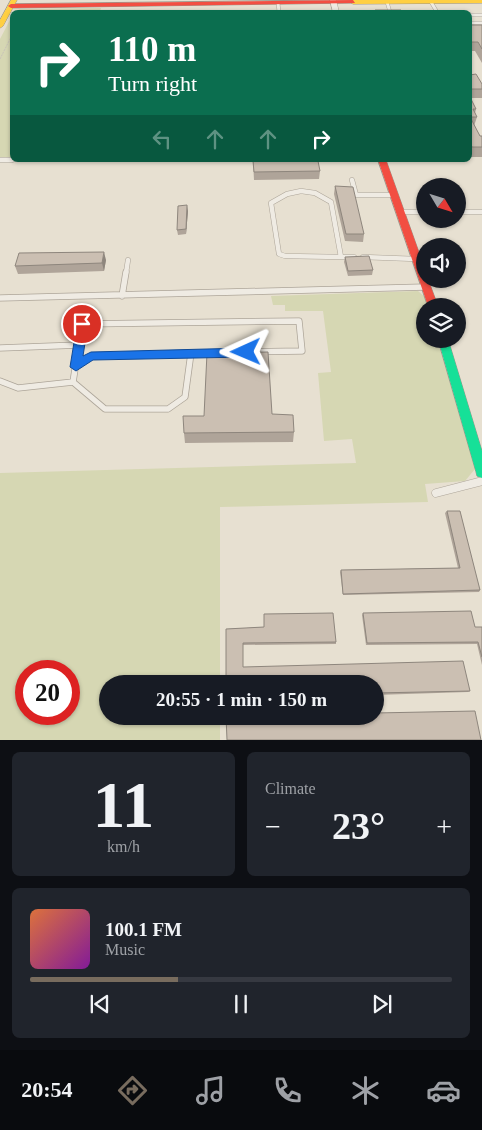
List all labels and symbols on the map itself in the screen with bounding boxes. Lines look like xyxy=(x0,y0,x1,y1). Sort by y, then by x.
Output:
north arrow xyxy=(416,178,466,228)
pin xyxy=(61,303,103,345)
position arrow xyxy=(219,325,271,377)
speed limit sign: 20 xyxy=(15,660,80,725)

